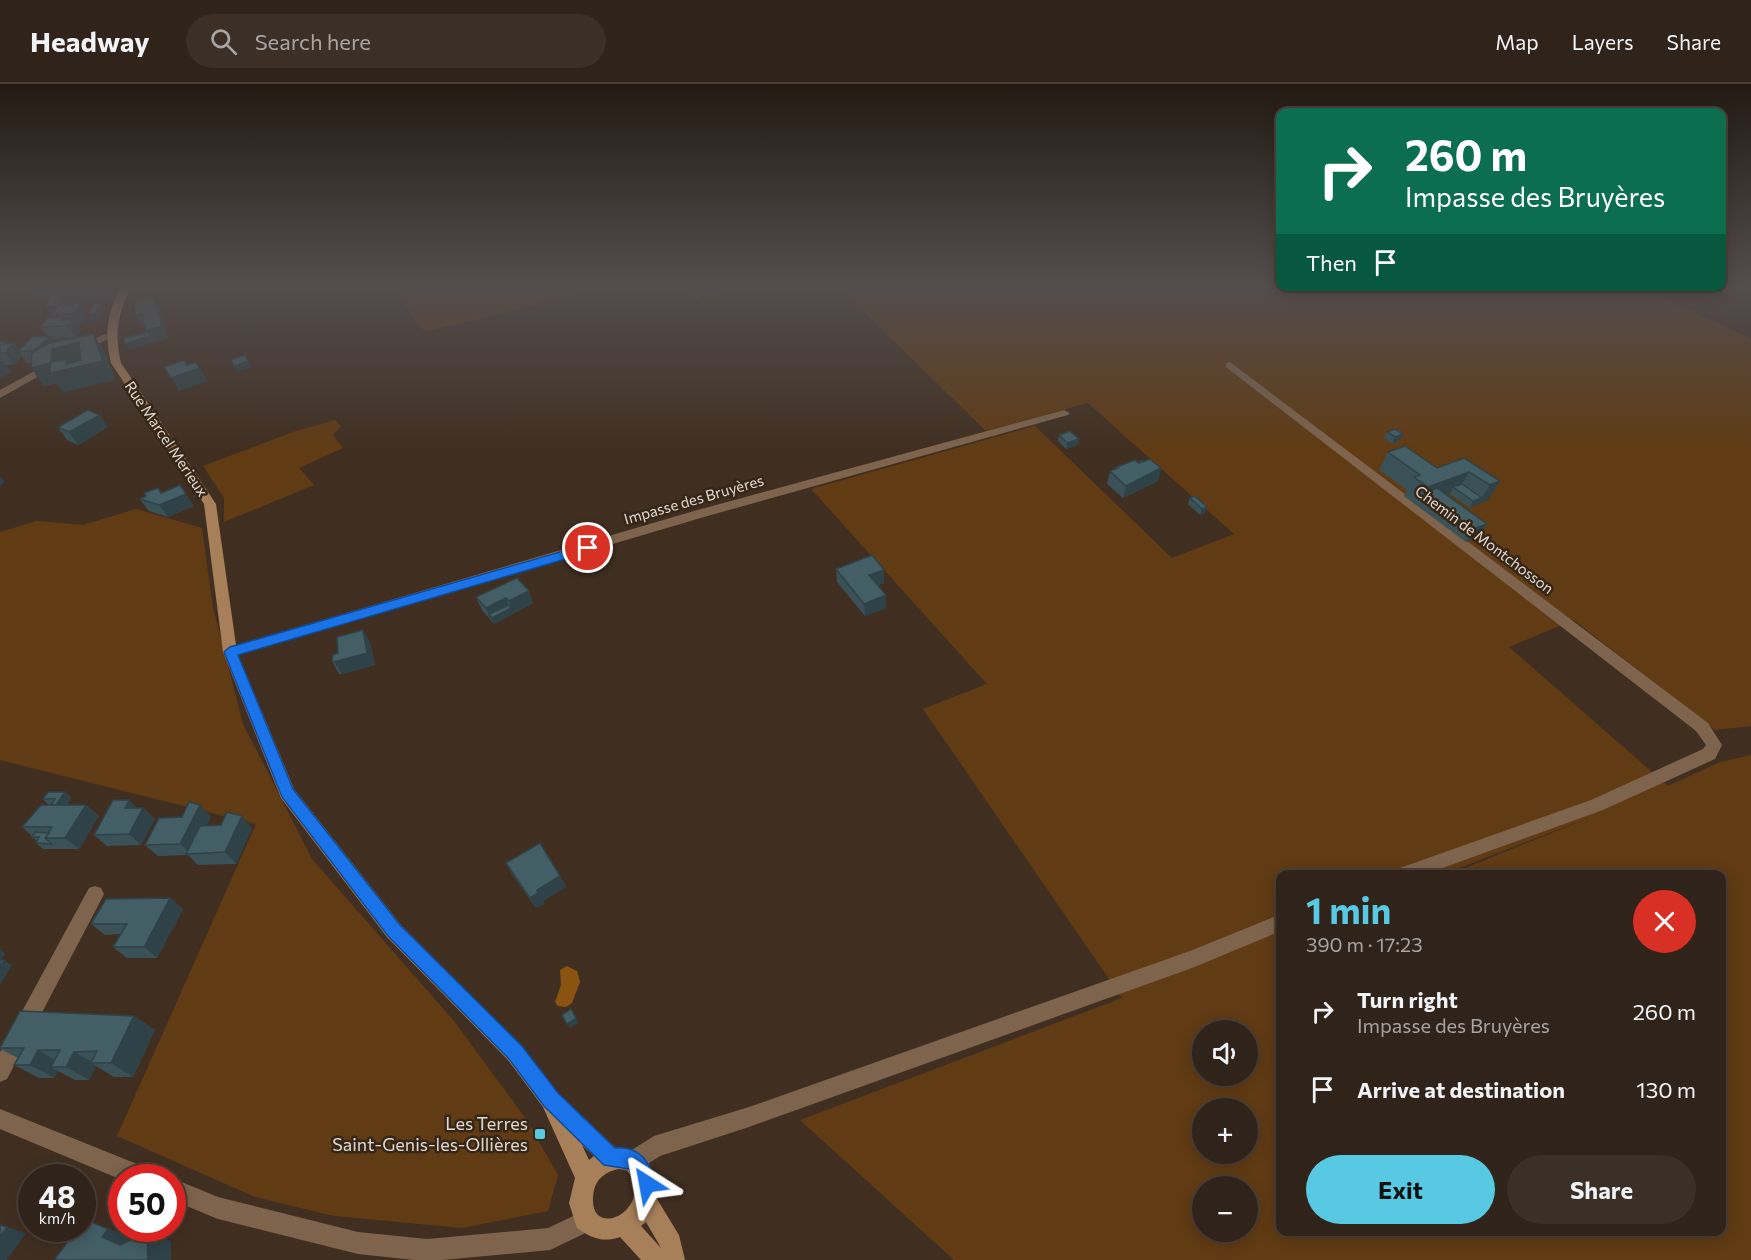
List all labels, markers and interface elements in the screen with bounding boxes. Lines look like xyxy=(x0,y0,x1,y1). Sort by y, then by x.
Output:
search box xyxy=(186,14,606,68)
text: Headway xyxy=(30,24,150,58)
icon: search xyxy=(207,25,240,58)
text: Search here xyxy=(255,28,371,55)
text: Map xyxy=(1495,29,1539,54)
text: Layers xyxy=(1572,29,1634,54)
text: Share xyxy=(1667,29,1721,54)
text: 260 m xyxy=(1405,128,1527,180)
icon: right xyxy=(1306,132,1384,210)
text: Impasse des Bruyères xyxy=(1405,180,1665,213)
icon: arrive xyxy=(1369,246,1402,279)
text: Then xyxy=(1306,249,1357,276)
street label: Rue Marcel Merieux xyxy=(122,377,212,500)
street label: Impasse des Bruyères xyxy=(622,470,766,528)
street label: Chemin de Montchosson xyxy=(1412,481,1557,597)
pin xyxy=(562,522,613,573)
icon: arrive xyxy=(571,531,604,564)
text: 1 min xyxy=(1306,887,1391,931)
button: close xyxy=(1633,890,1696,953)
text: 390 m · 17:23 xyxy=(1306,932,1423,956)
text: Turn right xyxy=(1357,986,1458,1013)
icon: right xyxy=(1306,995,1339,1028)
text: 260 m xyxy=(1633,998,1696,1025)
text: Impasse des Bruyères xyxy=(1357,1013,1550,1037)
map controls xyxy=(1192,1020,1258,1242)
button: sound xyxy=(1192,1020,1258,1086)
icon: arrive xyxy=(1306,1073,1339,1106)
text: Arrive at destination xyxy=(1357,1076,1565,1103)
text: 130 m xyxy=(1636,1076,1696,1103)
button: + xyxy=(1192,1098,1258,1164)
place label: Les Terres Saint-Genis-les-Ollières xyxy=(332,1112,528,1155)
marker: Les Terres Saint-Genis-les-Ollières xyxy=(533,1127,547,1141)
position arrow xyxy=(615,1152,679,1216)
button: Exit xyxy=(1306,1155,1495,1224)
button: Share xyxy=(1507,1155,1696,1224)
speed limit sign: 50 xyxy=(108,1164,186,1242)
button: − xyxy=(1192,1176,1258,1242)
text: 48 xyxy=(39,1177,75,1214)
text: km/h xyxy=(39,1209,75,1227)

